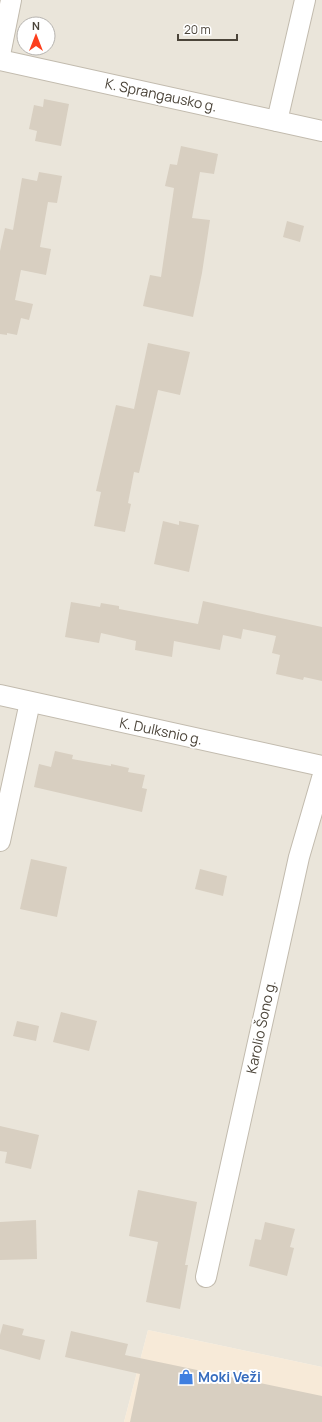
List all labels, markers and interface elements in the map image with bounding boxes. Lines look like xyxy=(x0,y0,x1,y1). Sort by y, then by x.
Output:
north arrow xyxy=(16,16,56,56)
scale bar xyxy=(178,16,237,42)
text: N xyxy=(32,18,40,33)
text: 20 m xyxy=(184,21,211,38)
street label: K. Sprangausko g. xyxy=(103,73,219,116)
street label: K. Dulksnio g. xyxy=(118,712,204,749)
street label: Karolio Šono g. xyxy=(241,978,280,1075)
place label: Moki Veži xyxy=(198,1367,261,1386)
shop icon: Moki Veži xyxy=(177,1368,195,1386)

